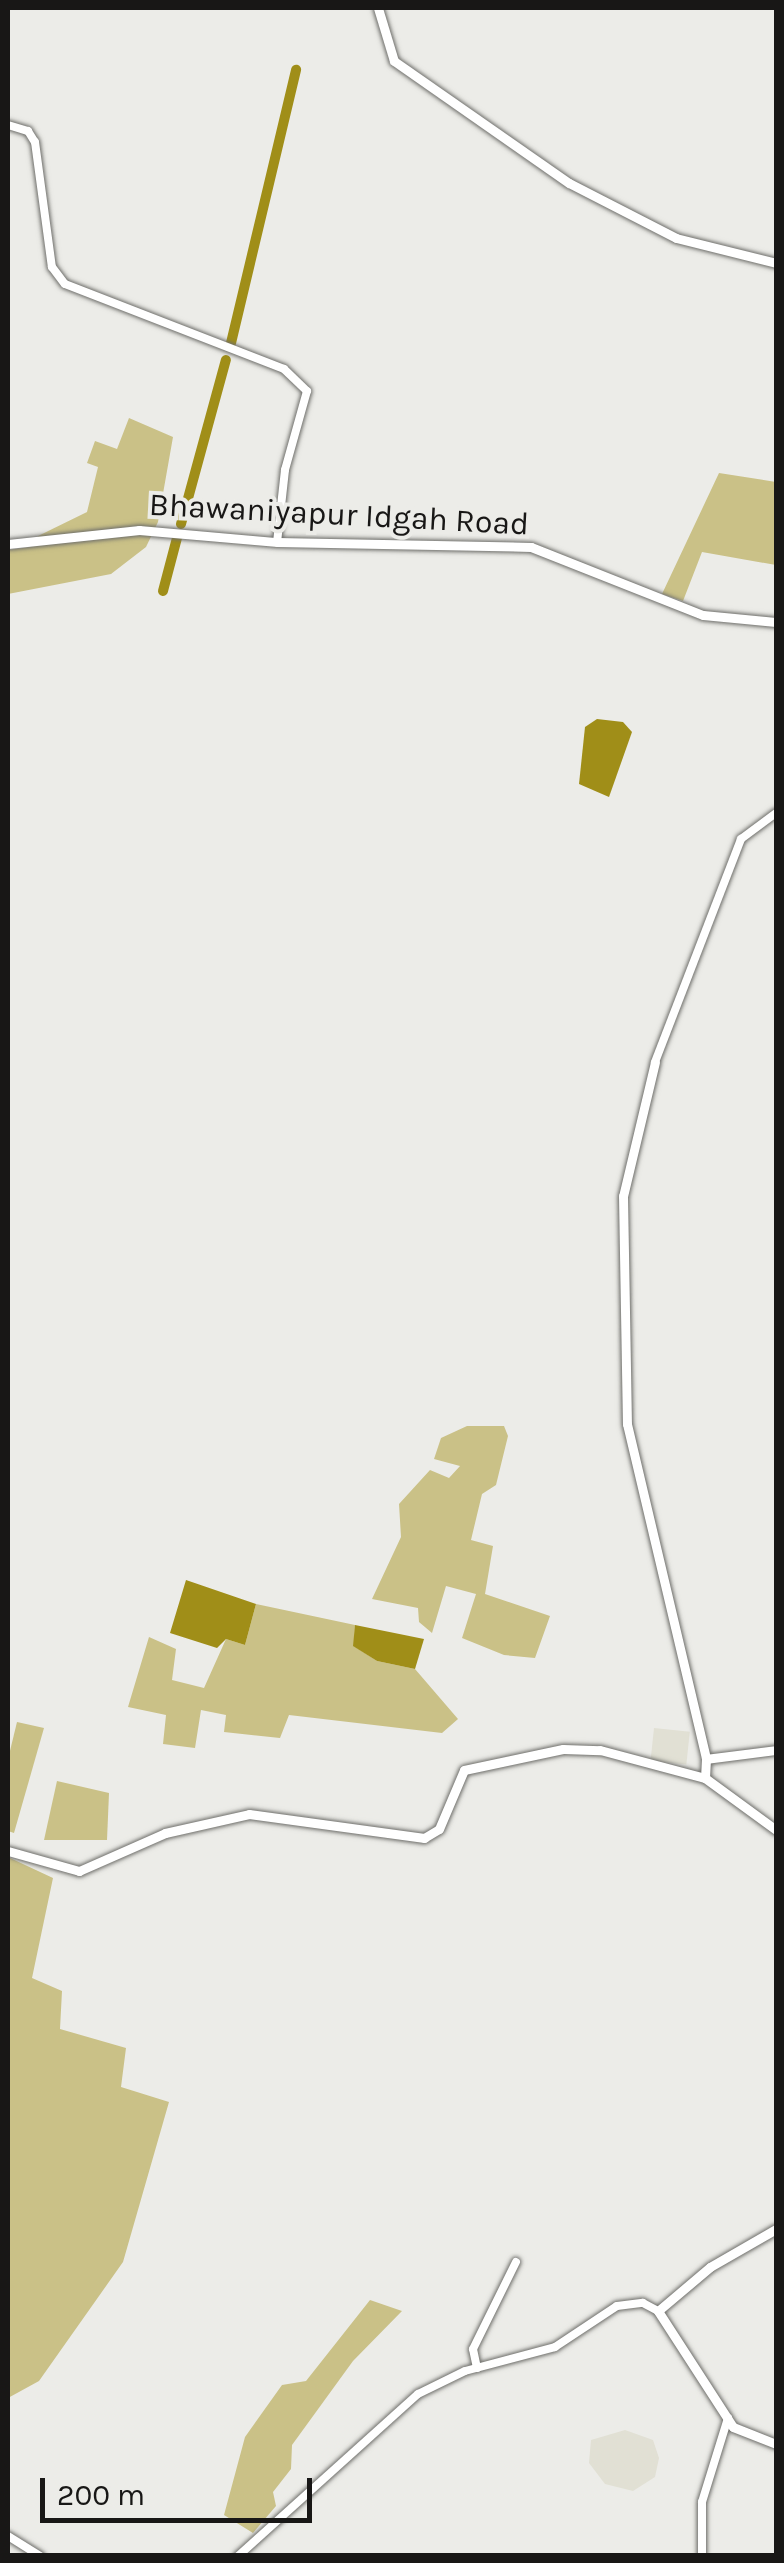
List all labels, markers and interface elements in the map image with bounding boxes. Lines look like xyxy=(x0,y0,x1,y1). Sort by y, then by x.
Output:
street label: Bhawaniyapur Idgah Road xyxy=(148,486,530,544)
scale bar xyxy=(45,2458,318,2520)
text: 200 m xyxy=(57,2477,145,2513)

